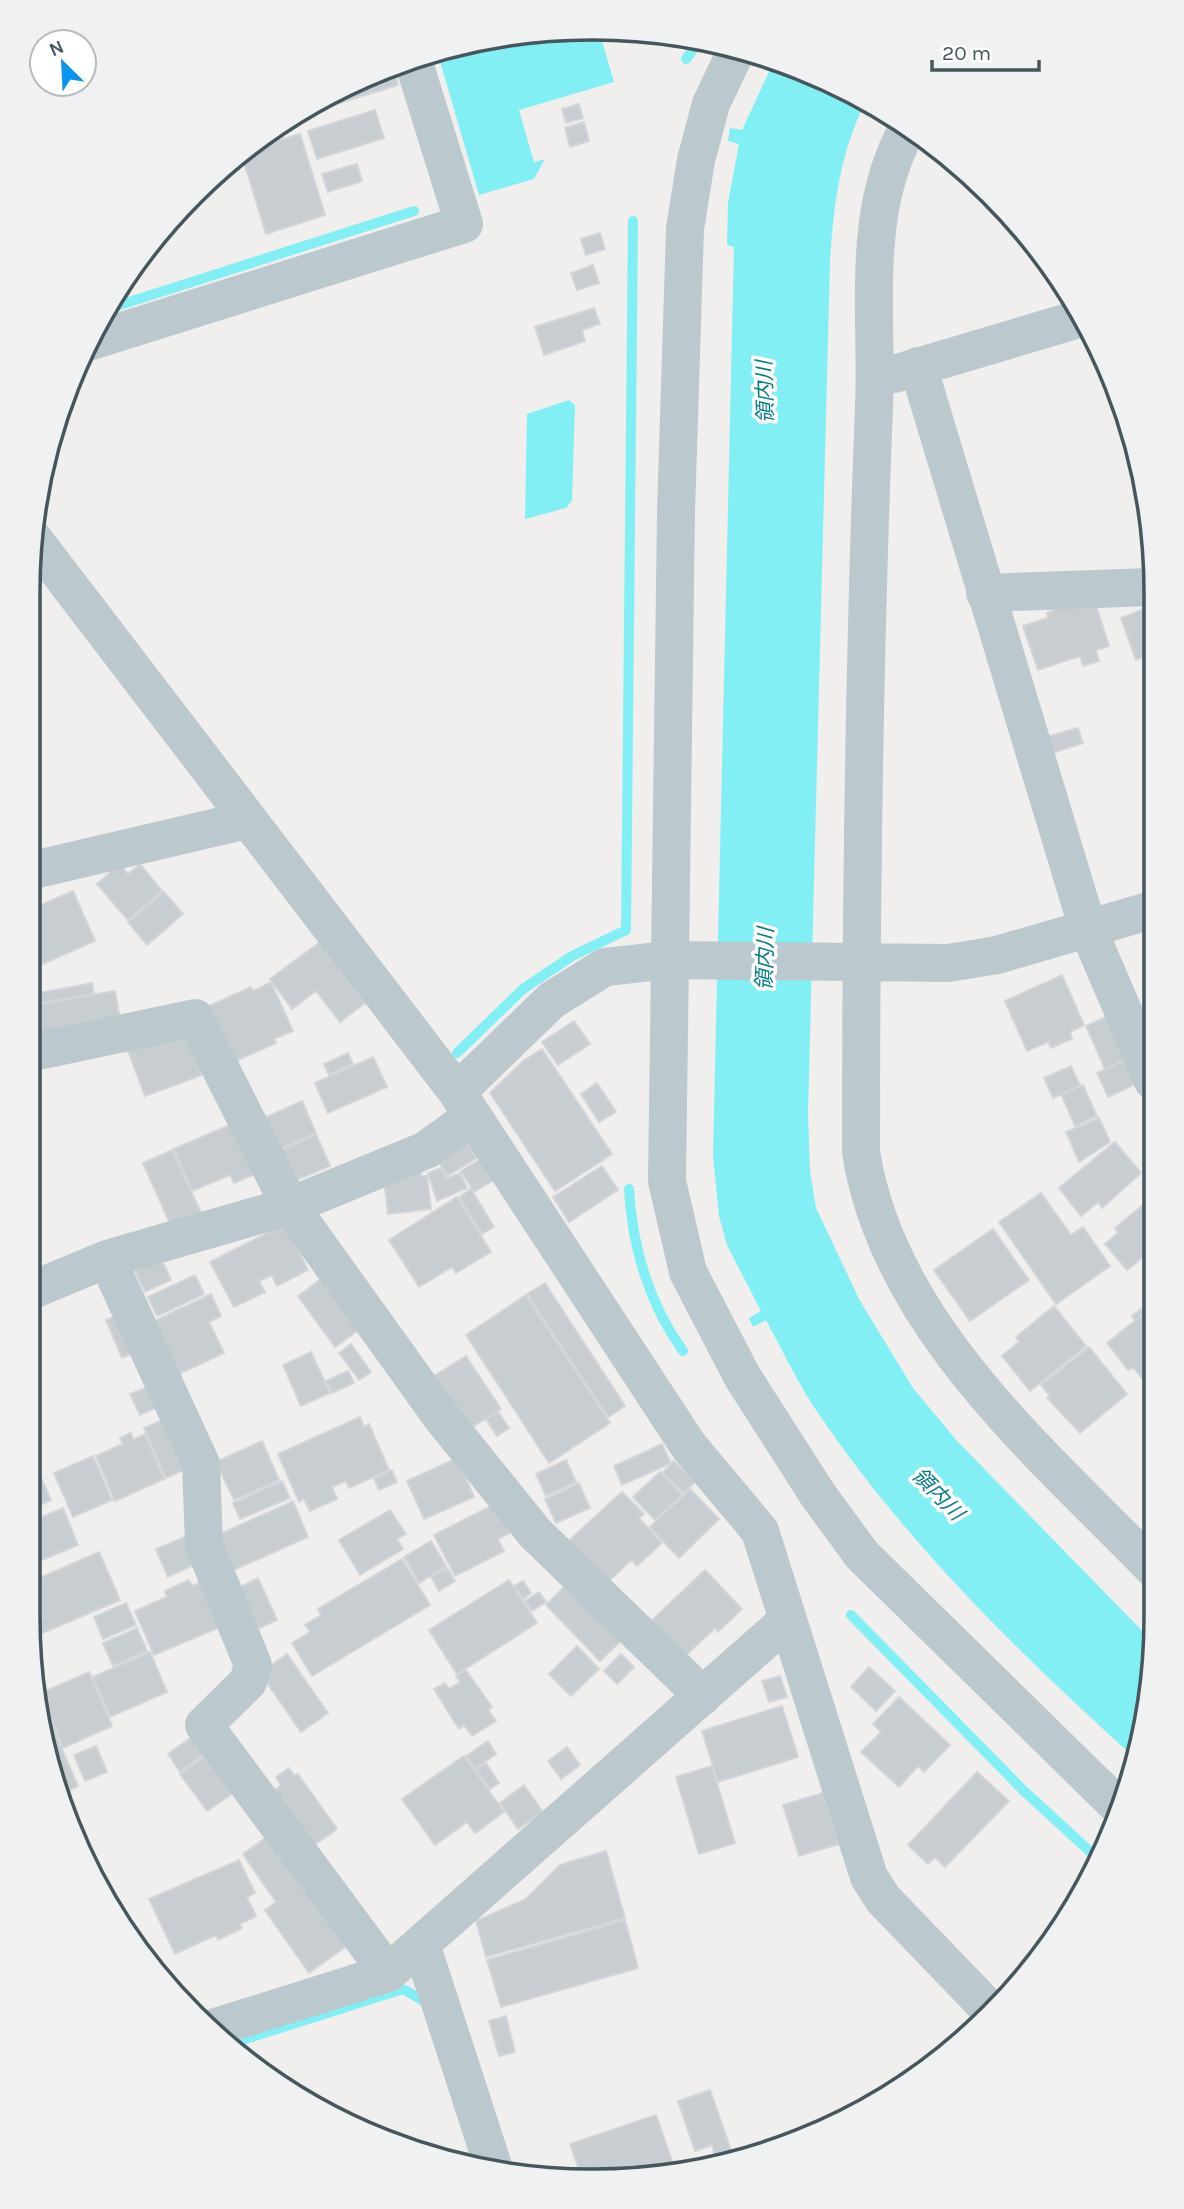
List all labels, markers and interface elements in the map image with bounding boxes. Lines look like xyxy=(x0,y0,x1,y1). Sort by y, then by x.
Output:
north arrow xyxy=(28,28,98,98)
scale bar xyxy=(932,28,1039,72)
text: N xyxy=(46,36,67,61)
text: 20 m xyxy=(942,41,991,65)
water label: 領内川 xyxy=(752,358,778,424)
water label: 領内川 xyxy=(752,925,778,991)
water label: 領内川 xyxy=(907,1463,970,1526)

